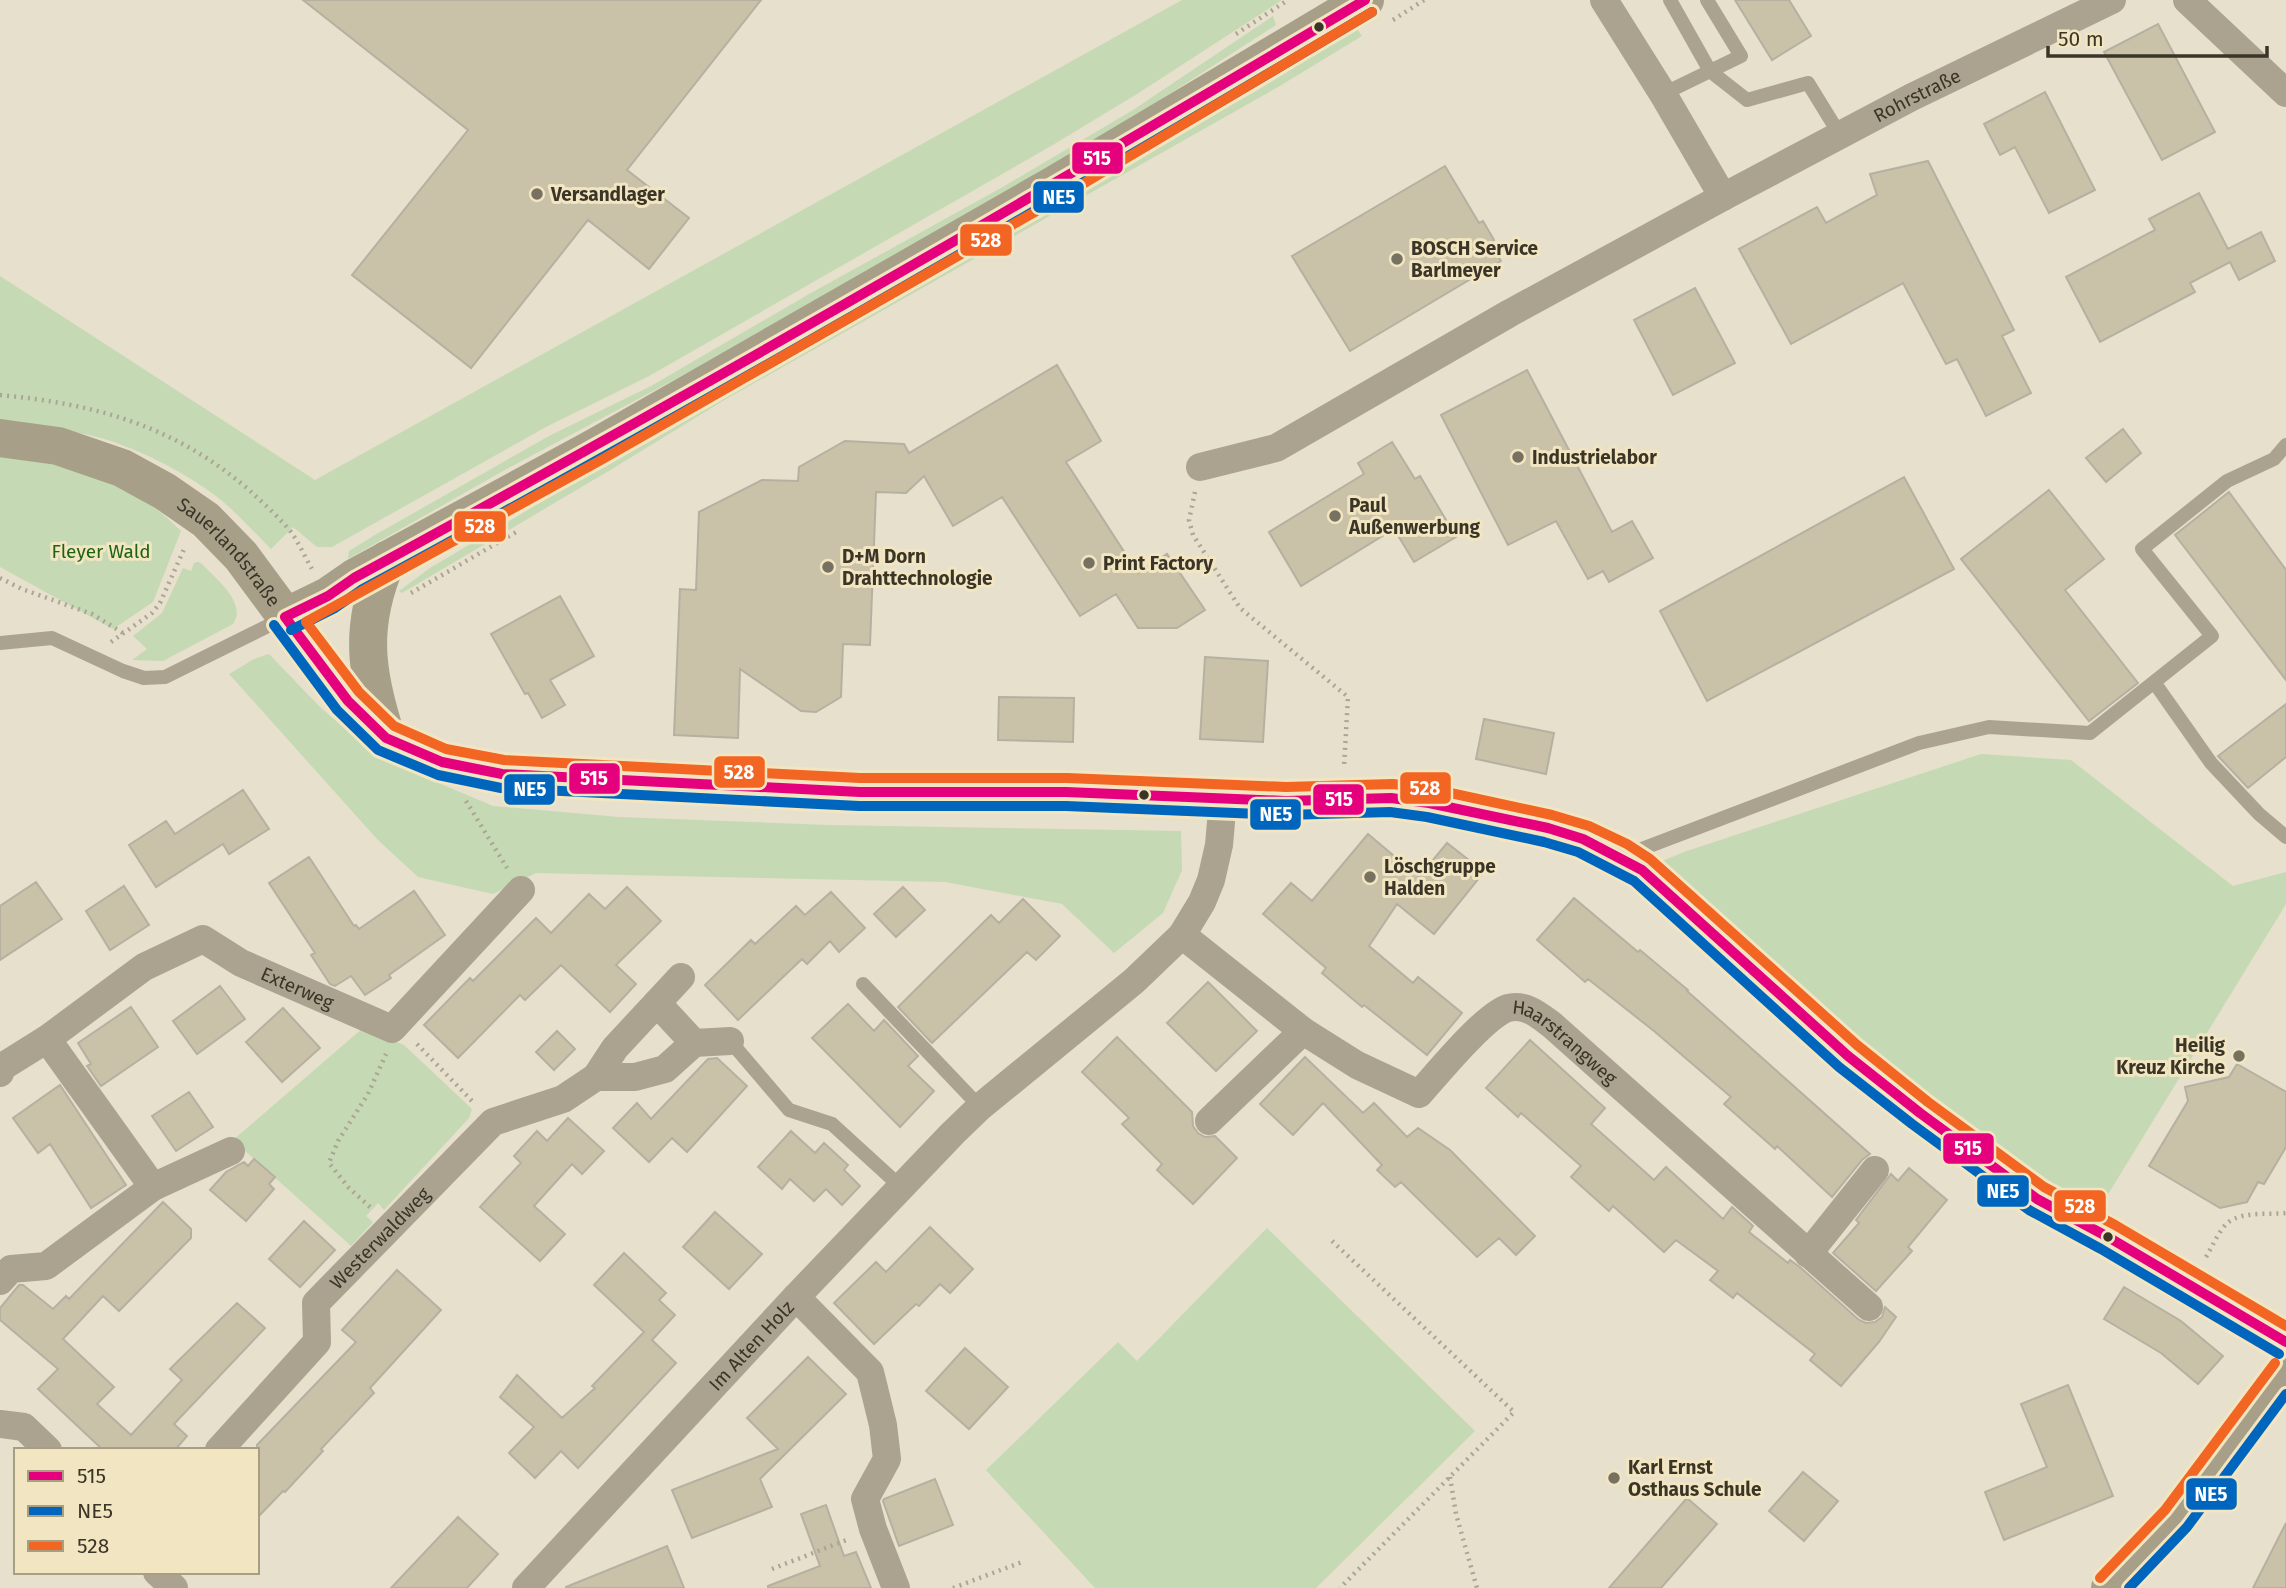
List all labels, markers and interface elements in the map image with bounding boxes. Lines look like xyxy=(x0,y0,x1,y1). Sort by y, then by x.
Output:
scale bar xyxy=(2048,14,2267,58)
unlabelled marker xyxy=(1312,20,1326,34)
text: 50 m xyxy=(2058,26,2104,52)
street label: Rohrstraße xyxy=(1869,64,1965,127)
line badge: 515 xyxy=(1071,141,1124,175)
text: 515 xyxy=(1083,147,1111,170)
line badge: NE5 xyxy=(1032,180,1085,214)
place label: Versandlager xyxy=(550,183,665,206)
marker: Versandlager xyxy=(529,186,545,202)
text: NE5 xyxy=(1043,186,1075,209)
line badge: 528 xyxy=(959,223,1013,257)
text: 528 xyxy=(971,229,1001,252)
place label: BOSCH Service Barlmeyer xyxy=(1411,237,1538,282)
marker: BOSCH Service Barlmeyer xyxy=(1389,251,1405,267)
place label: Industrielabor xyxy=(1532,446,1657,469)
marker: Industrielabor xyxy=(1510,449,1526,465)
street label: Sauerlandstraße xyxy=(173,493,285,611)
place label: Paul Außenwerbung xyxy=(1348,494,1481,539)
marker: Paul Außenwerbung xyxy=(1327,508,1343,524)
line badge: 528 xyxy=(453,510,507,543)
text: 528 xyxy=(465,515,495,538)
park label: Fleyer Wald xyxy=(52,540,151,563)
place label: D+M Dorn Drahttechnologie xyxy=(842,545,993,590)
place label: Print Factory xyxy=(1103,552,1213,575)
marker: Print Factory xyxy=(1081,555,1097,571)
marker: D+M Dorn Drahttechnologie xyxy=(820,559,836,575)
line badge: 528 xyxy=(713,755,766,789)
text: 528 xyxy=(724,761,754,784)
line badge: 515 xyxy=(568,762,621,795)
text: 515 xyxy=(580,767,608,790)
line badge: 528 xyxy=(1399,771,1452,805)
line badge: NE5 xyxy=(503,773,556,806)
text: 528 xyxy=(1410,777,1440,800)
text: NE5 xyxy=(514,778,546,801)
line badge: 515 xyxy=(1312,783,1365,816)
unlabelled marker xyxy=(1137,788,1151,802)
text: 515 xyxy=(1325,788,1353,811)
line badge: NE5 xyxy=(1249,798,1302,831)
text: NE5 xyxy=(1260,803,1292,826)
place label: Löschgruppe Halden xyxy=(1384,855,1496,900)
marker: Löschgruppe Halden xyxy=(1362,869,1378,885)
street label: Exterweg xyxy=(257,962,337,1014)
street label: Haarstrangweg xyxy=(1511,995,1622,1090)
place label: Heilig Kreuz Kirche xyxy=(2116,1034,2226,1079)
marker: Heilig Kreuz Kirche xyxy=(2231,1048,2247,1064)
line badge: 515 xyxy=(1942,1132,1995,1165)
text: 515 xyxy=(1954,1137,1982,1160)
line badge: NE5 xyxy=(1976,1174,2030,1208)
text: NE5 xyxy=(1987,1180,2019,1203)
street label: Westerwaldweg xyxy=(325,1182,435,1294)
line badge: 528 xyxy=(2053,1189,2107,1223)
text: 528 xyxy=(2065,1195,2095,1218)
unlabelled marker xyxy=(2101,1230,2115,1244)
street label: Im Alten Holz xyxy=(704,1296,799,1396)
legend xyxy=(14,1448,259,1574)
place label: Karl Ernst Osthaus Schule xyxy=(1628,1456,1761,1501)
text: 515 xyxy=(77,1463,106,1489)
marker: Karl Ernst Osthaus Schule xyxy=(1606,1470,1622,1486)
line badge: NE5 xyxy=(2185,1477,2238,1511)
text: NE5 xyxy=(2195,1483,2227,1506)
text: NE5 xyxy=(77,1498,113,1524)
text: 528 xyxy=(77,1533,109,1559)

